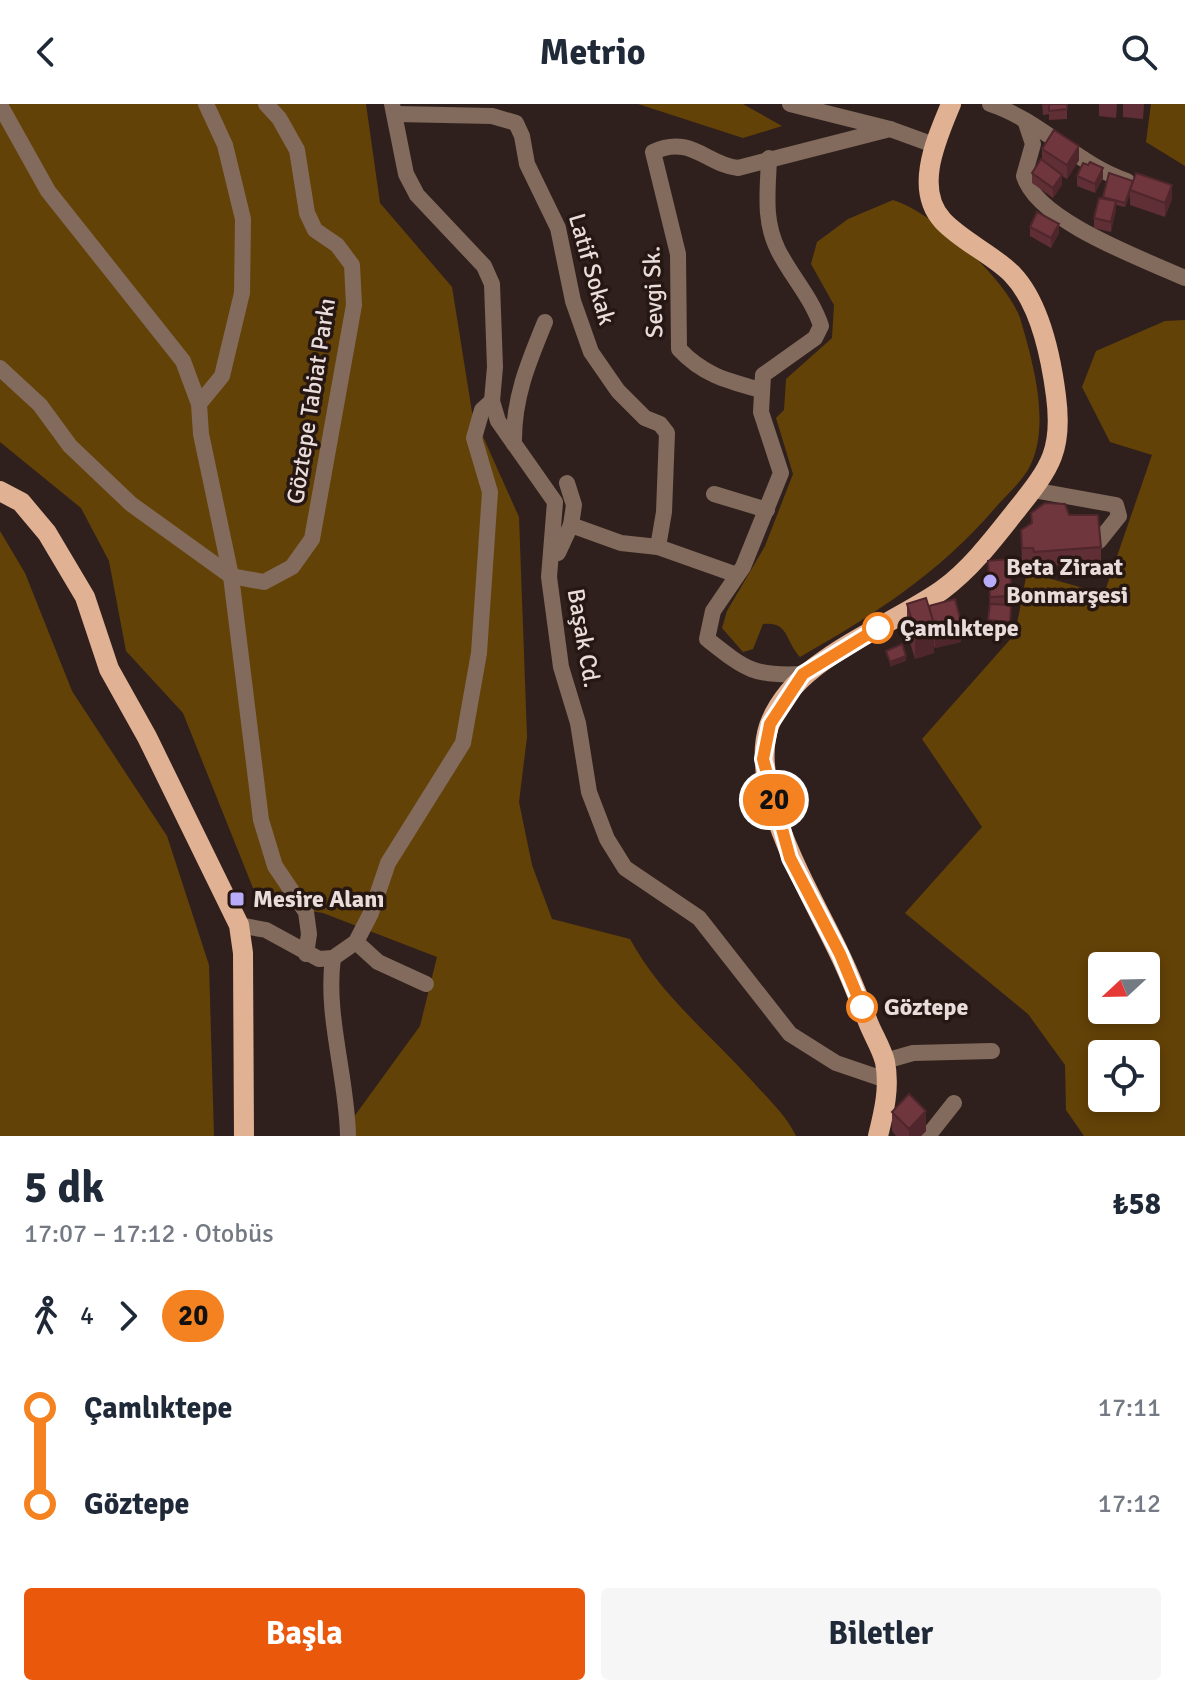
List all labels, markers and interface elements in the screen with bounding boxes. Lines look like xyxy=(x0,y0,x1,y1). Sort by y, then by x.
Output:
icon: back xyxy=(24,30,68,74)
text: Metrio xyxy=(540,30,645,75)
icon: search xyxy=(1117,30,1161,74)
street label: Latif Sokak xyxy=(562,210,622,328)
street label: Sevgi Sk. xyxy=(636,246,670,338)
street label: Göztepe Tabiat Parkı xyxy=(280,296,342,506)
place label: Beta Ziraat Bonmarşesi xyxy=(1006,552,1128,610)
marker: Beta Ziraat Bonmarşesi xyxy=(981,572,999,590)
street label: Başak Cd. xyxy=(561,586,607,690)
marker: Çamlıktepe xyxy=(863,613,893,643)
place label: Çamlıktepe xyxy=(900,613,1019,643)
line badge: 20 xyxy=(738,774,810,826)
text: 20 xyxy=(759,783,789,817)
place label: Mesire Alanı xyxy=(253,884,384,914)
marker: Mesire Alanı xyxy=(228,890,246,908)
north arrow xyxy=(1088,952,1160,1024)
map controls xyxy=(1088,952,1160,1112)
marker: Göztepe xyxy=(847,992,877,1022)
place label: Göztepe xyxy=(884,992,968,1022)
button: locate xyxy=(1088,1040,1160,1112)
text: 5 dk xyxy=(24,1161,104,1215)
text: ₺58 xyxy=(1112,1186,1161,1223)
text: 17:07 – 17:12 · Otobüs xyxy=(24,1218,274,1250)
icon: walk xyxy=(24,1294,68,1338)
icon: forward xyxy=(106,1294,150,1338)
text: 20 xyxy=(178,1299,208,1333)
text: 4 xyxy=(80,1300,94,1332)
text: Çamlıktepe xyxy=(84,1390,232,1427)
text: 17:11 xyxy=(1098,1392,1161,1424)
text: Göztepe xyxy=(84,1486,189,1523)
text: 17:12 xyxy=(1098,1488,1161,1520)
button: Başla xyxy=(24,1588,585,1680)
button: Biletler xyxy=(601,1588,1161,1680)

